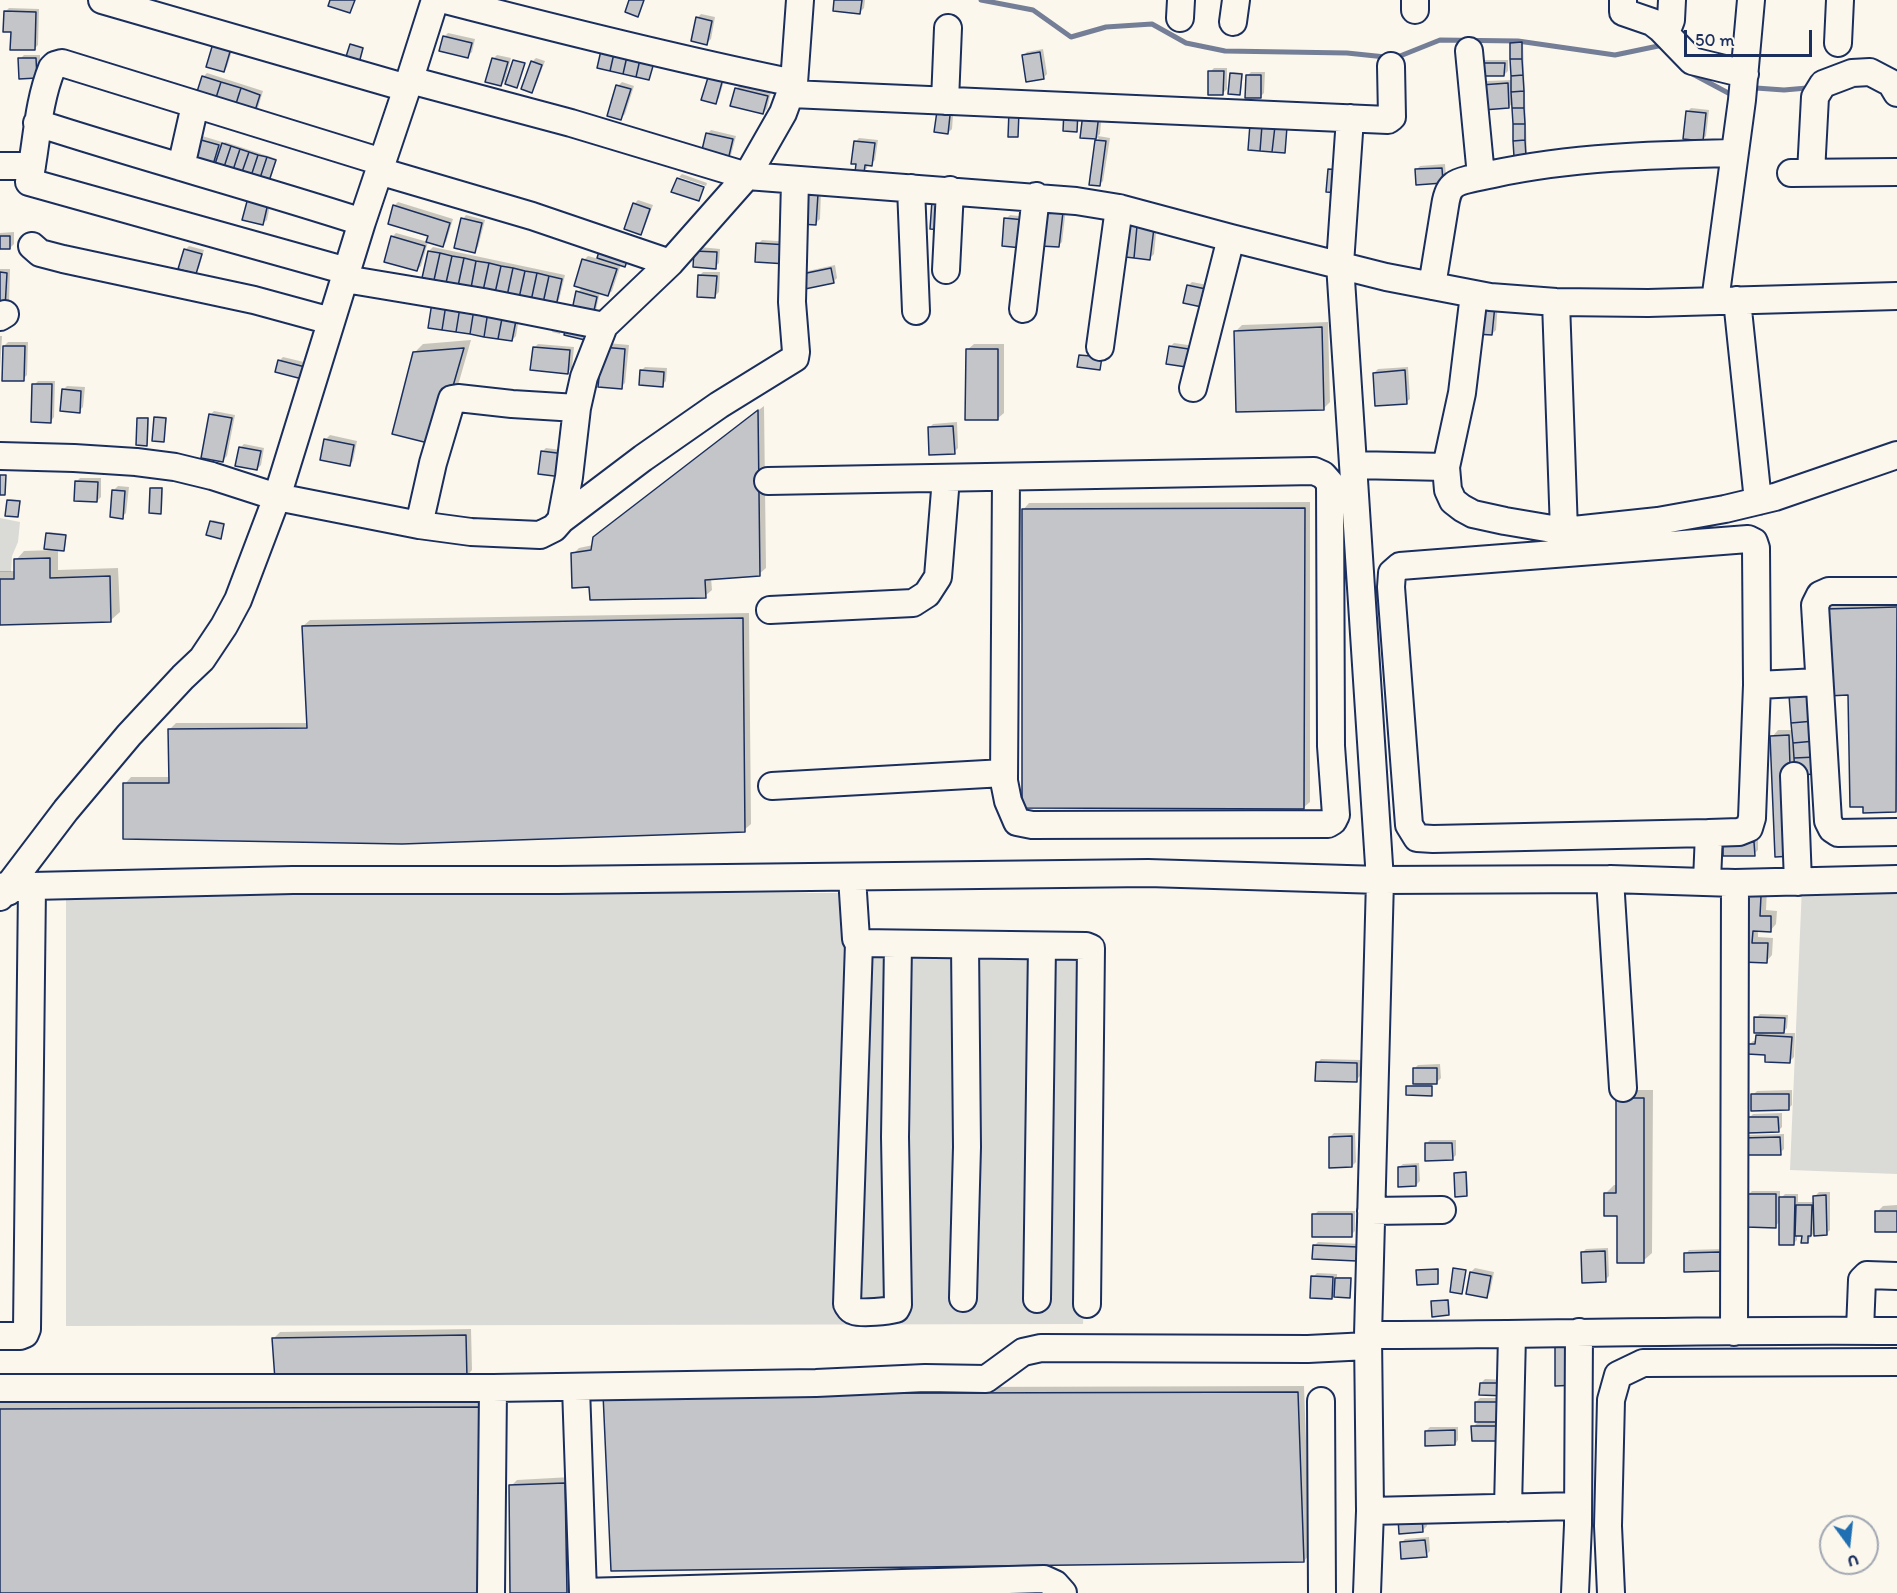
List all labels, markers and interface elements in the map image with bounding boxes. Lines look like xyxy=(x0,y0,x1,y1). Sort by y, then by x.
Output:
scale bar xyxy=(1687,18,1814,56)
text: 50 m xyxy=(1695,29,1735,51)
north arrow xyxy=(1819,1515,1879,1575)
text: U xyxy=(1846,1550,1861,1571)

